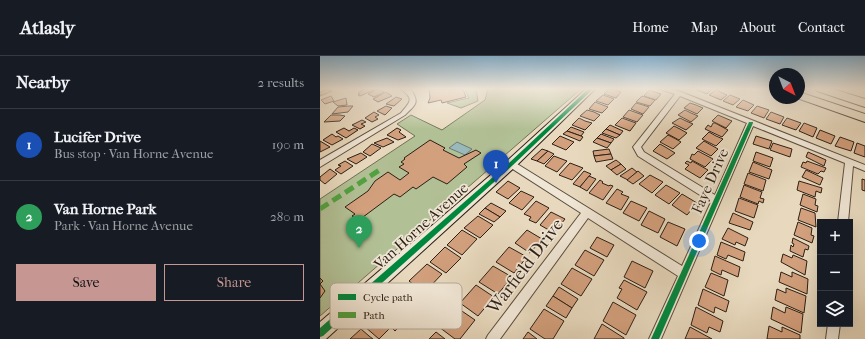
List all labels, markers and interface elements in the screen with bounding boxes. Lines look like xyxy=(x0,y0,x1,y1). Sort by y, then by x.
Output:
text: Atlasly xyxy=(20,17,75,39)
text: Home xyxy=(632,19,669,36)
text: Map xyxy=(691,19,718,36)
text: About xyxy=(740,19,776,36)
text: Contact xyxy=(798,19,845,36)
north arrow xyxy=(769,68,805,104)
text: Nearby xyxy=(16,72,70,92)
text: 2 results xyxy=(258,75,304,90)
text: Lucifer Drive xyxy=(54,128,141,146)
text: 1 xyxy=(27,137,31,152)
text: 190 m xyxy=(272,137,304,152)
street label: Faye Drive xyxy=(688,145,733,216)
text: Bus stop · Van Horne Avenue xyxy=(54,146,214,161)
pin: 1 xyxy=(483,150,509,183)
street label: Van Horne Avenue xyxy=(369,178,472,274)
text: Van Horne Park xyxy=(54,200,156,218)
text: 2 xyxy=(26,209,32,224)
text: 280 m xyxy=(270,209,304,224)
street label: Warfield Drive xyxy=(482,214,568,319)
pin: 2 xyxy=(346,215,372,248)
text: Park · Van Horne Avenue xyxy=(54,218,193,233)
map controls xyxy=(817,219,853,327)
button: + xyxy=(817,219,853,255)
your location xyxy=(689,231,709,251)
button: − xyxy=(817,255,853,291)
button: Save xyxy=(16,264,156,301)
button: Share xyxy=(164,264,304,301)
legend xyxy=(330,283,462,329)
text: Cycle path xyxy=(363,291,414,304)
button: layers xyxy=(817,291,853,327)
text: Path xyxy=(363,309,386,322)

